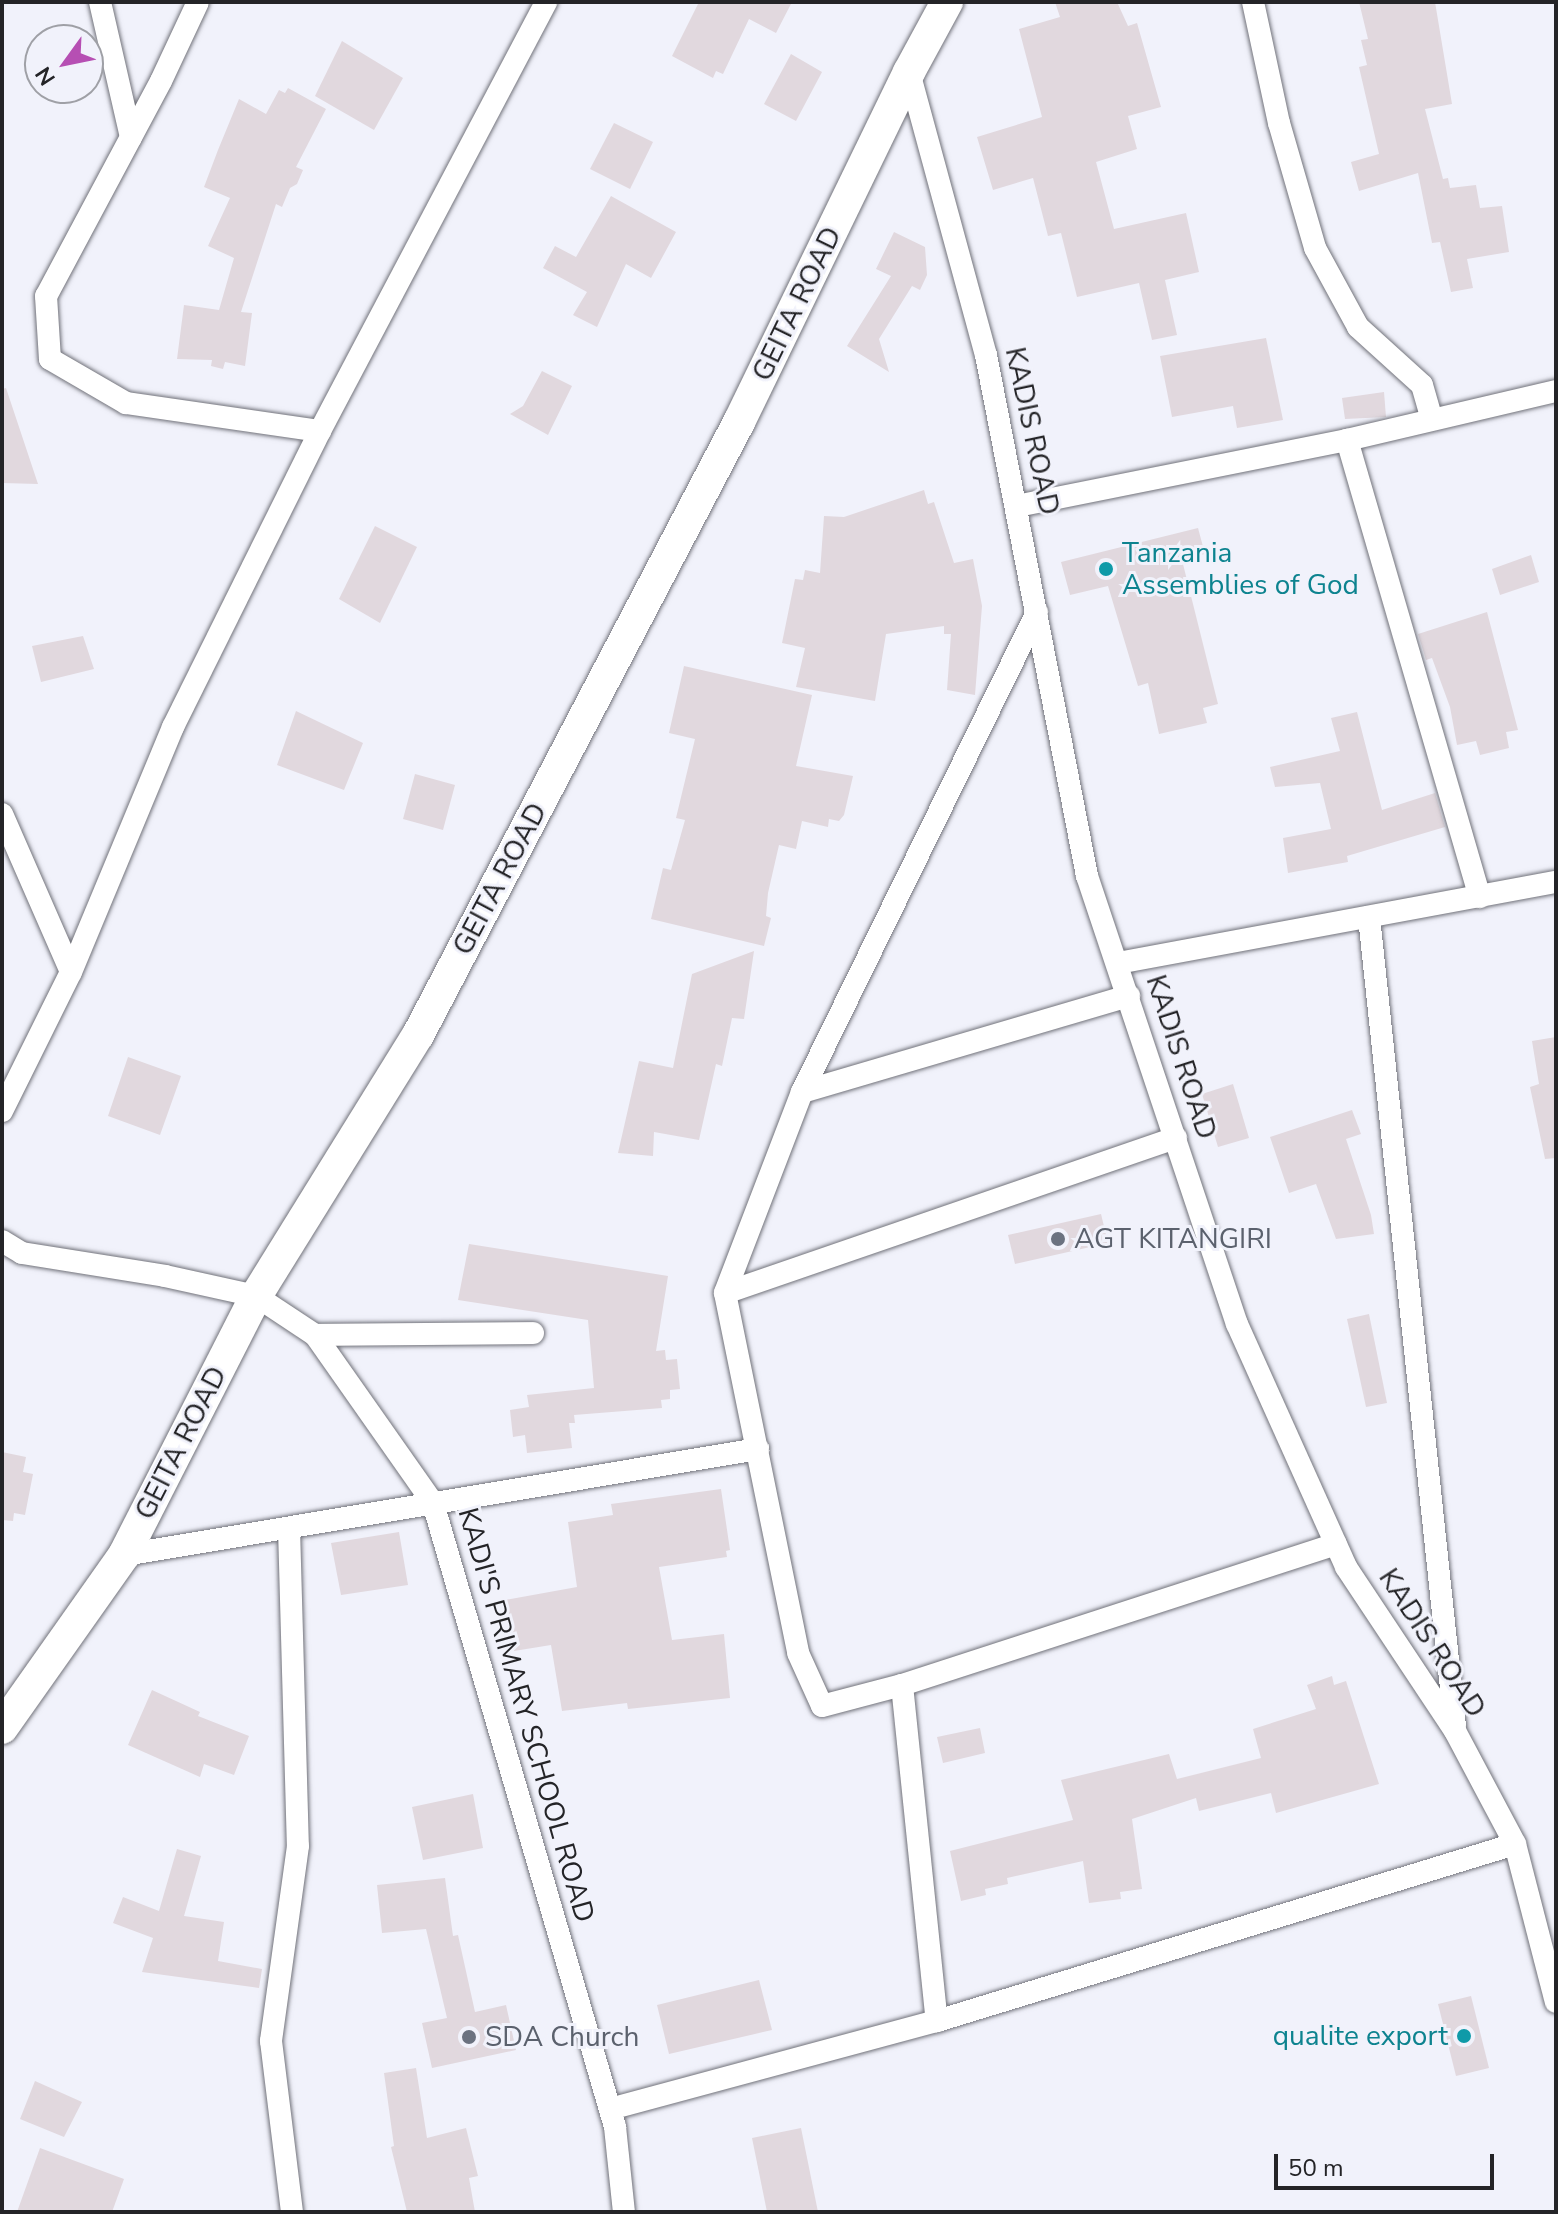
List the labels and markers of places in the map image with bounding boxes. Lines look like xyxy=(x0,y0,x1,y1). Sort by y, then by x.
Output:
place label: Tanzania Assemblies of God xyxy=(1122,536,1359,602)
marker: Tanzania Assemblies of God xyxy=(1097,560,1115,578)
place label: AGT KITANGIRI xyxy=(1074,1222,1272,1256)
marker: AGT KITANGIRI xyxy=(1049,1230,1067,1248)
place label: qualite export xyxy=(1273,2019,1448,2053)
place label: SDA Church xyxy=(485,2020,639,2054)
marker: qualite export xyxy=(1455,2027,1473,2045)
marker: SDA Church xyxy=(460,2028,478,2046)

